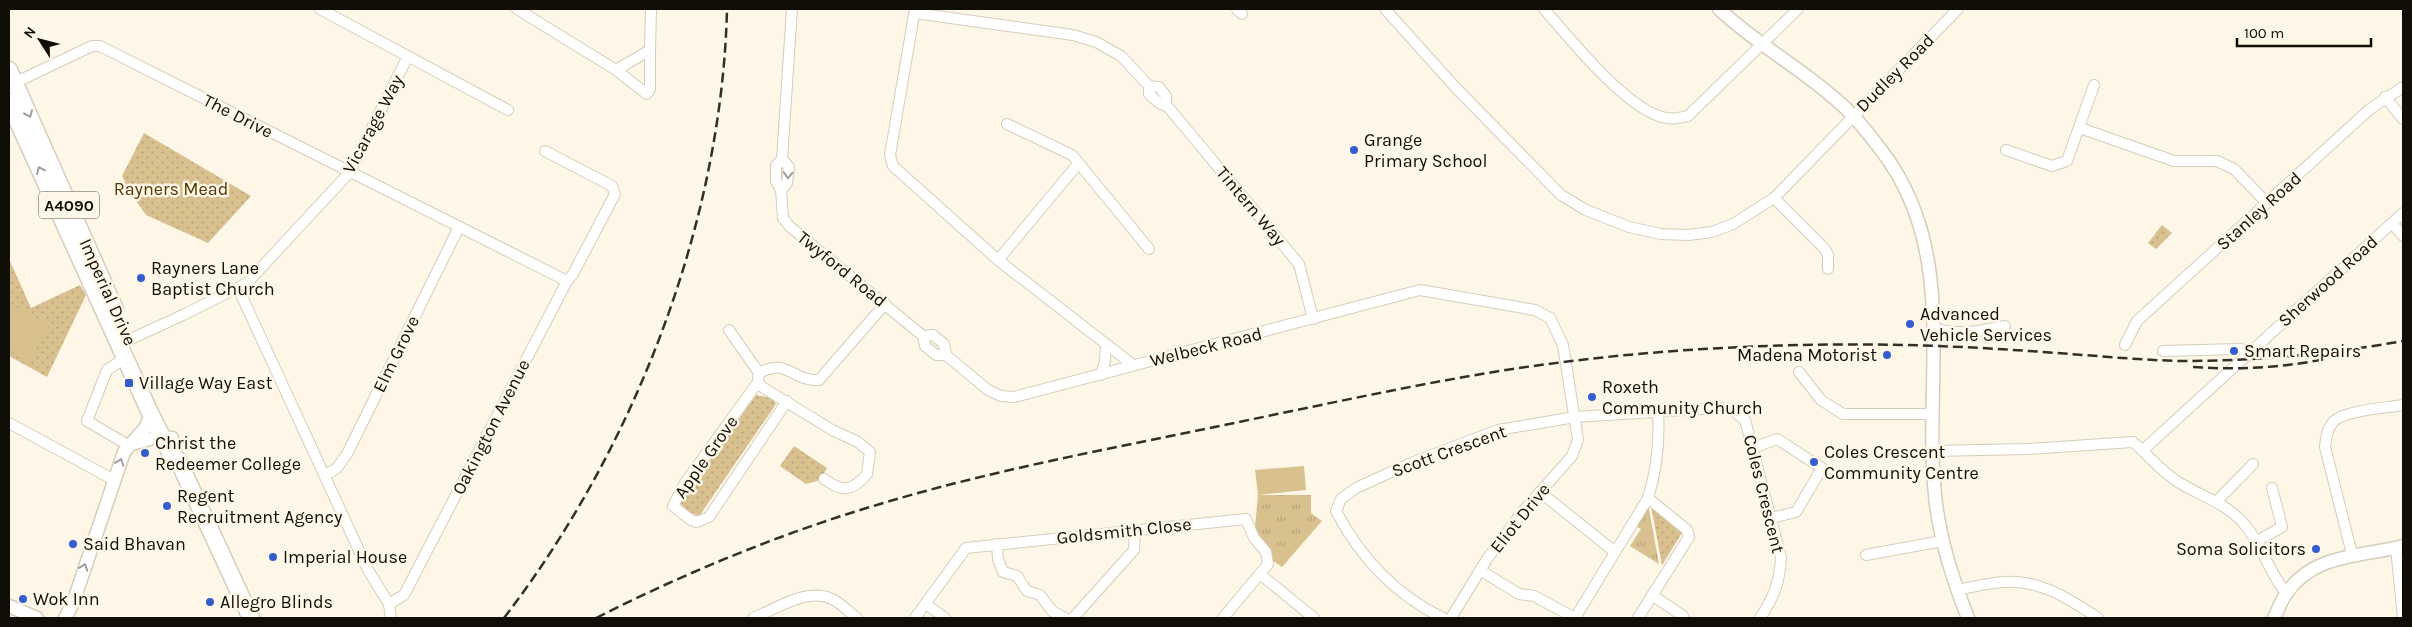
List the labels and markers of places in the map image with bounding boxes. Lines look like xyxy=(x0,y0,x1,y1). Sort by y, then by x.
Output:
place label: Grange Primary School xyxy=(1364,129,1488,172)
marker: Grange Primary School xyxy=(1348,144,1360,156)
place label: Rayners Lane Baptist Church xyxy=(151,257,275,300)
marker: Rayners Lane Baptist Church xyxy=(135,272,147,284)
place label: Advanced Vehicle Services xyxy=(1920,303,2052,346)
marker: Advanced Vehicle Services xyxy=(1904,318,1916,330)
place label: Smart Repairs xyxy=(2244,340,2361,362)
place label: Madena Motorist xyxy=(1737,344,1877,366)
marker: Smart Repairs xyxy=(2228,345,2240,357)
marker: Madena Motorist xyxy=(1881,349,1893,361)
place label: Village Way East xyxy=(139,372,273,394)
place label: Roxeth Community Church xyxy=(1602,376,1763,419)
marker: Village Way East xyxy=(123,377,135,389)
marker: Roxeth Community Church xyxy=(1586,391,1598,403)
place label: Christ the Redeemer College xyxy=(155,432,301,475)
place label: Coles Crescent Community Centre xyxy=(1824,441,1979,484)
marker: Christ the Redeemer College xyxy=(139,447,151,459)
marker: Coles Crescent Community Centre xyxy=(1808,456,1820,468)
place label: Regent Recruitment Agency xyxy=(177,485,343,528)
marker: Regent Recruitment Agency xyxy=(161,500,173,512)
place label: Said Bhavan xyxy=(83,533,186,555)
marker: Said Bhavan xyxy=(67,538,79,550)
place label: Soma Solicitors xyxy=(2176,538,2306,560)
marker: Soma Solicitors xyxy=(2310,543,2322,555)
place label: Imperial House xyxy=(283,546,407,568)
marker: Imperial House xyxy=(267,551,279,563)
place label: Wok Inn xyxy=(33,588,100,610)
place label: Allegro Blinds xyxy=(220,591,333,613)
marker: Wok Inn xyxy=(17,593,29,605)
marker: Allegro Blinds xyxy=(204,596,216,608)

